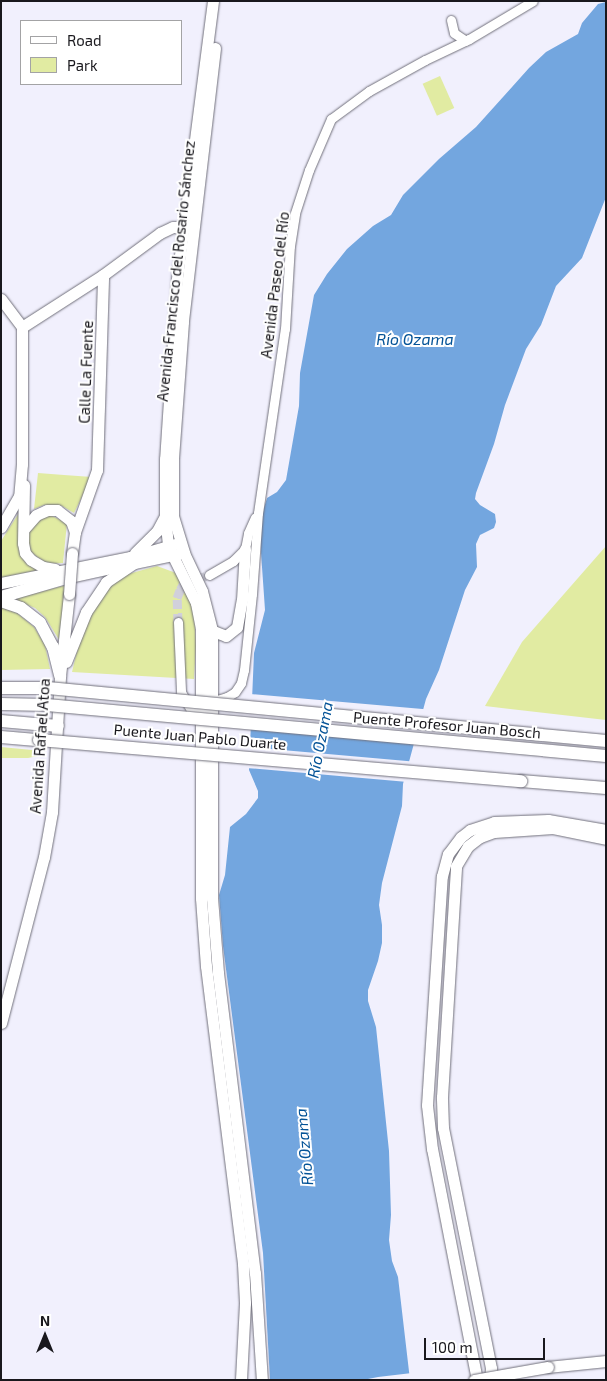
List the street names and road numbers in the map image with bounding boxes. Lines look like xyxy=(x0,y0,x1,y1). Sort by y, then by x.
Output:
street label: Avenida Francisco del Rosario Sánchez xyxy=(153,139,199,403)
street label: Avenida Paseo del Río xyxy=(257,210,293,360)
street label: Calle La Fuente xyxy=(75,320,97,424)
street label: Avenida Rafael Atoa xyxy=(26,677,54,815)
street label: Puente Profesor Juan Bosch xyxy=(352,708,542,742)
street label: Puente Juan Pablo Duarte xyxy=(113,720,287,754)

